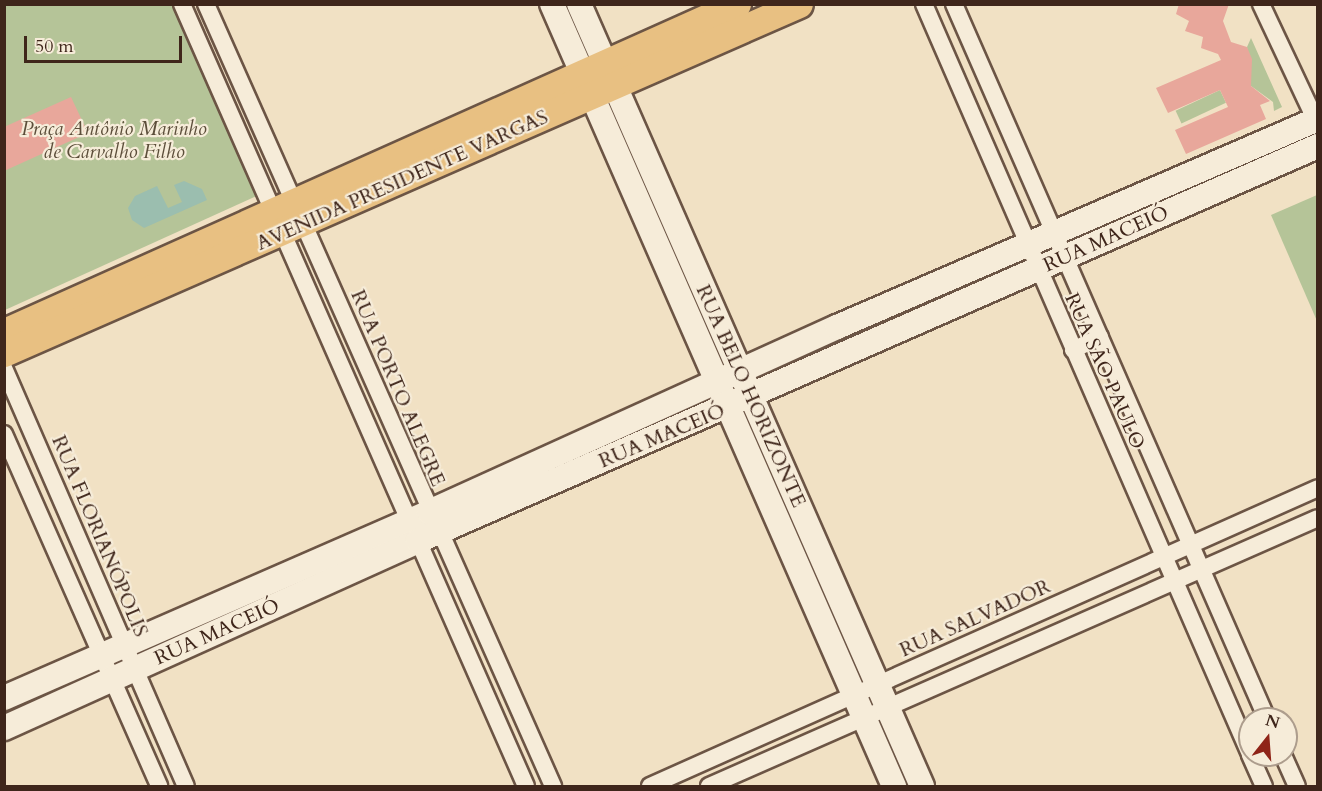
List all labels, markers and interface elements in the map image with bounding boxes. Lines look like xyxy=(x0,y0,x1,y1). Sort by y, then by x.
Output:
scale bar xyxy=(27,24,184,62)
text: 50 m xyxy=(35,34,74,59)
street label: AVENIDA PRESIDENTE VARGAS xyxy=(252,105,552,255)
park label: Praça Antônio Marinho de Carvalho Filho xyxy=(21,116,207,163)
street label: RUA MACEIÓ xyxy=(1039,201,1171,277)
street label: RUA BELO HORIZONTE xyxy=(691,281,811,511)
street label: RUA PORTO ALEGRE xyxy=(346,286,450,490)
street label: RUA SÃO PAULO xyxy=(1060,289,1150,453)
street label: RUA MACEIÓ xyxy=(595,399,727,473)
street label: RUA FLORIANÓPOLIS xyxy=(47,432,153,640)
street label: RUA SALVADOR xyxy=(896,574,1054,662)
street label: RUA MACEIÓ xyxy=(150,594,282,670)
north arrow xyxy=(1238,707,1298,767)
text: N xyxy=(1263,709,1283,734)

